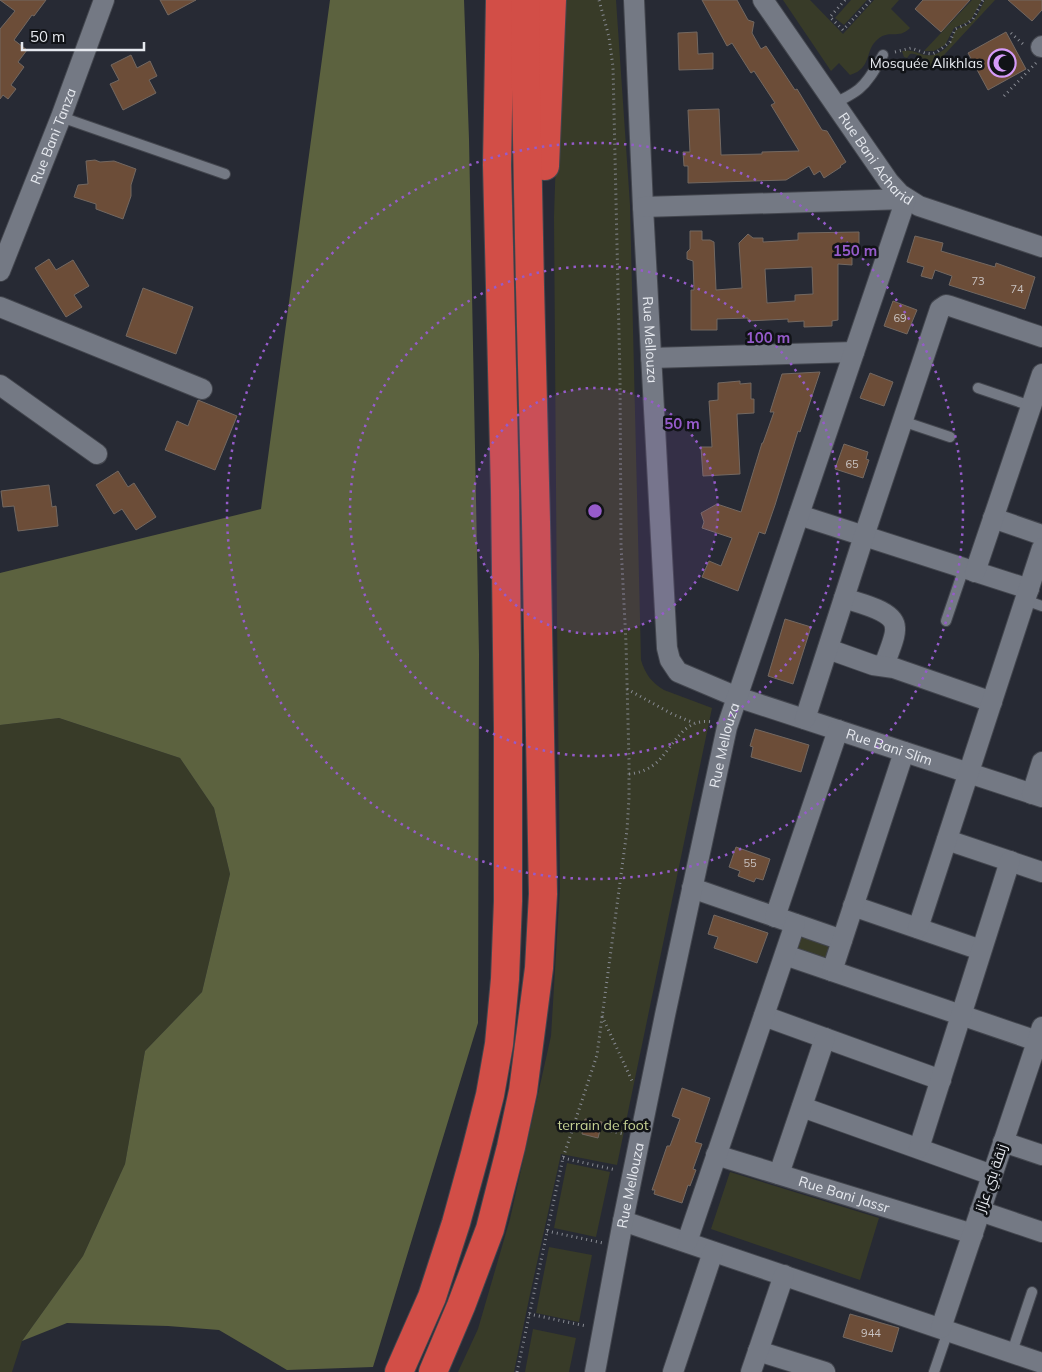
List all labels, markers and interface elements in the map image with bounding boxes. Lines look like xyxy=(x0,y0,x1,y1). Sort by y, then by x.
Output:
scale bar xyxy=(22,20,145,52)
text: 50 m xyxy=(30,27,65,46)
mosque icon: Mosquée Alikhlas xyxy=(987,48,1017,78)
place label: Mosquée Alikhlas xyxy=(870,54,983,72)
street label: Rue Bani Tanza xyxy=(26,85,80,187)
street label: Rue Bani Acharid xyxy=(834,109,916,209)
text: 150 m xyxy=(833,241,877,260)
house number: 73 xyxy=(971,274,985,288)
house number: 74 xyxy=(1010,282,1024,296)
street label: Rue Mellouza xyxy=(639,296,662,384)
house number: 69 xyxy=(893,311,907,325)
text: 100 m xyxy=(746,328,790,347)
text: 50 m xyxy=(664,414,700,433)
house number: 65 xyxy=(845,457,859,471)
centre of rings xyxy=(586,502,604,520)
street label: Rue Mellouza xyxy=(705,700,744,789)
street label: Rue Bani Slim xyxy=(844,724,935,769)
house number: 55 xyxy=(743,856,757,870)
park label: terrain de foot xyxy=(557,1116,649,1134)
street label: Rue Mellouza xyxy=(613,1141,648,1230)
street label: زنقة بني عزاز xyxy=(971,1142,1014,1216)
street label: Rue Bani Jassr xyxy=(796,1172,893,1217)
house number: 944 xyxy=(861,1326,881,1340)

